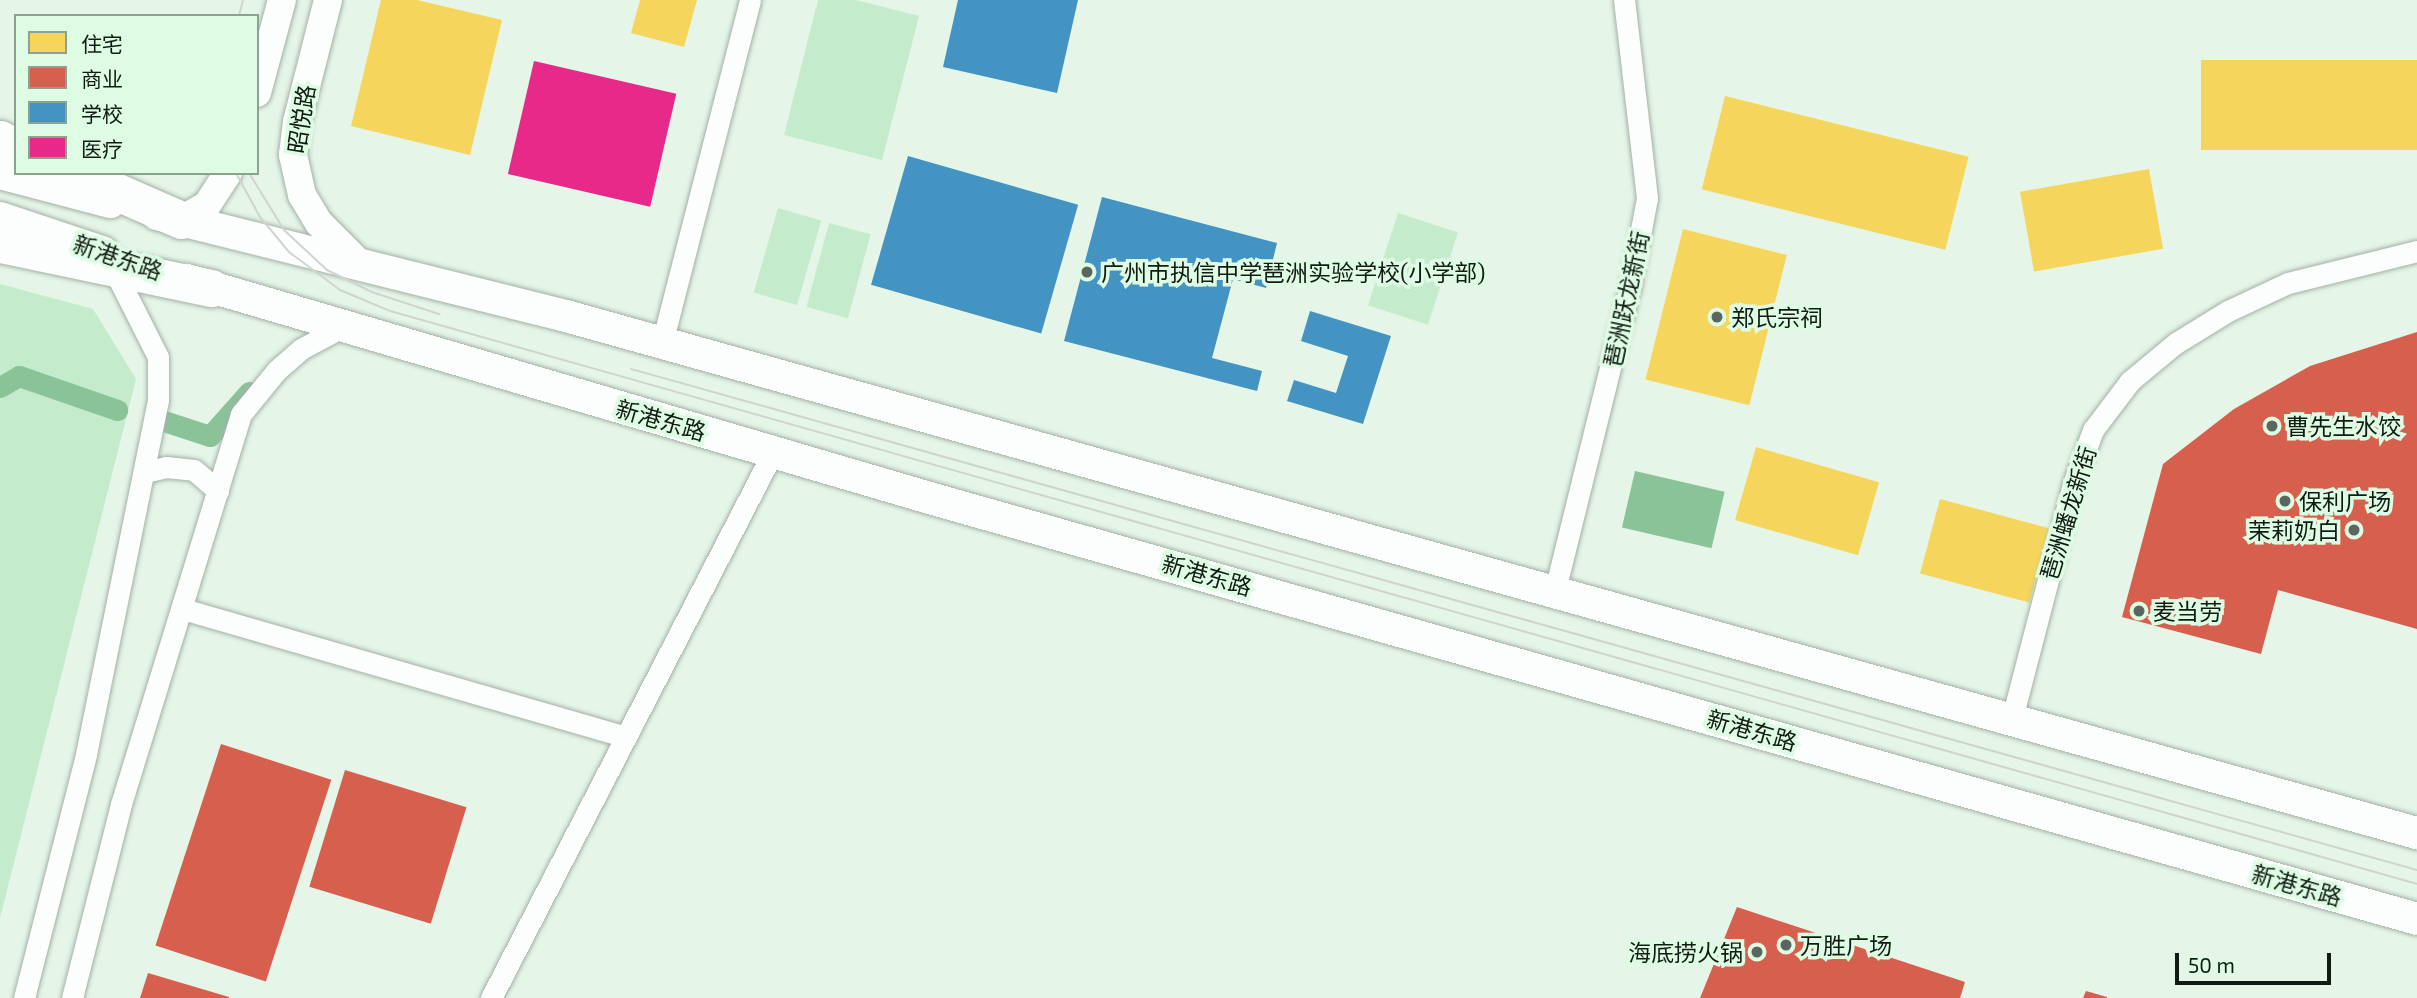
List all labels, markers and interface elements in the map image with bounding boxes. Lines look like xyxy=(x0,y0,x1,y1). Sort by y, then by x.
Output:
legend xyxy=(14,14,259,175)
text: 住宅 xyxy=(81,31,123,56)
text: 商业 xyxy=(81,66,123,91)
street label: 昭悦路 xyxy=(282,83,320,155)
text: 学校 xyxy=(81,101,123,126)
text: 医疗 xyxy=(81,136,123,161)
street label: 新港东路 xyxy=(70,229,166,285)
street label: 琶洲跃龙新街 xyxy=(1598,229,1654,369)
place label: 广州市执信中学琶洲实验学校(小学部) xyxy=(1101,258,1486,286)
marker: 广州市执信中学琶洲实验学校(小学部) xyxy=(1079,264,1095,280)
place label: 郑氏宗祠 xyxy=(1731,303,1823,331)
marker: 郑氏宗祠 xyxy=(1709,309,1725,325)
street label: 新港东路 xyxy=(613,394,709,446)
place label: 曹先生水饺 xyxy=(2286,412,2401,440)
marker: 曹先生水饺 xyxy=(2264,418,2280,434)
street label: 琶洲蟠龙新街 xyxy=(2035,443,2101,583)
place label: 保利广场 xyxy=(2299,487,2391,515)
marker: 保利广场 xyxy=(2277,493,2293,509)
place label: 茉莉奶白 xyxy=(2248,516,2340,544)
marker: 茉莉奶白 xyxy=(2346,522,2362,538)
street label: 新港东路 xyxy=(1159,549,1255,601)
place label: 麦当劳 xyxy=(2153,597,2222,625)
marker: 麦当劳 xyxy=(2131,603,2147,619)
street label: 新港东路 xyxy=(1704,704,1800,756)
street label: 新港东路 xyxy=(2249,859,2345,911)
place label: 万胜广场 xyxy=(1800,931,1892,959)
marker: 万胜广场 xyxy=(1778,937,1794,953)
place label: 海底捞火锅 xyxy=(1628,938,1743,966)
scale bar xyxy=(2179,939,2335,983)
marker: 海底捞火锅 xyxy=(1749,944,1765,960)
text: 50 m xyxy=(2188,952,2235,977)

